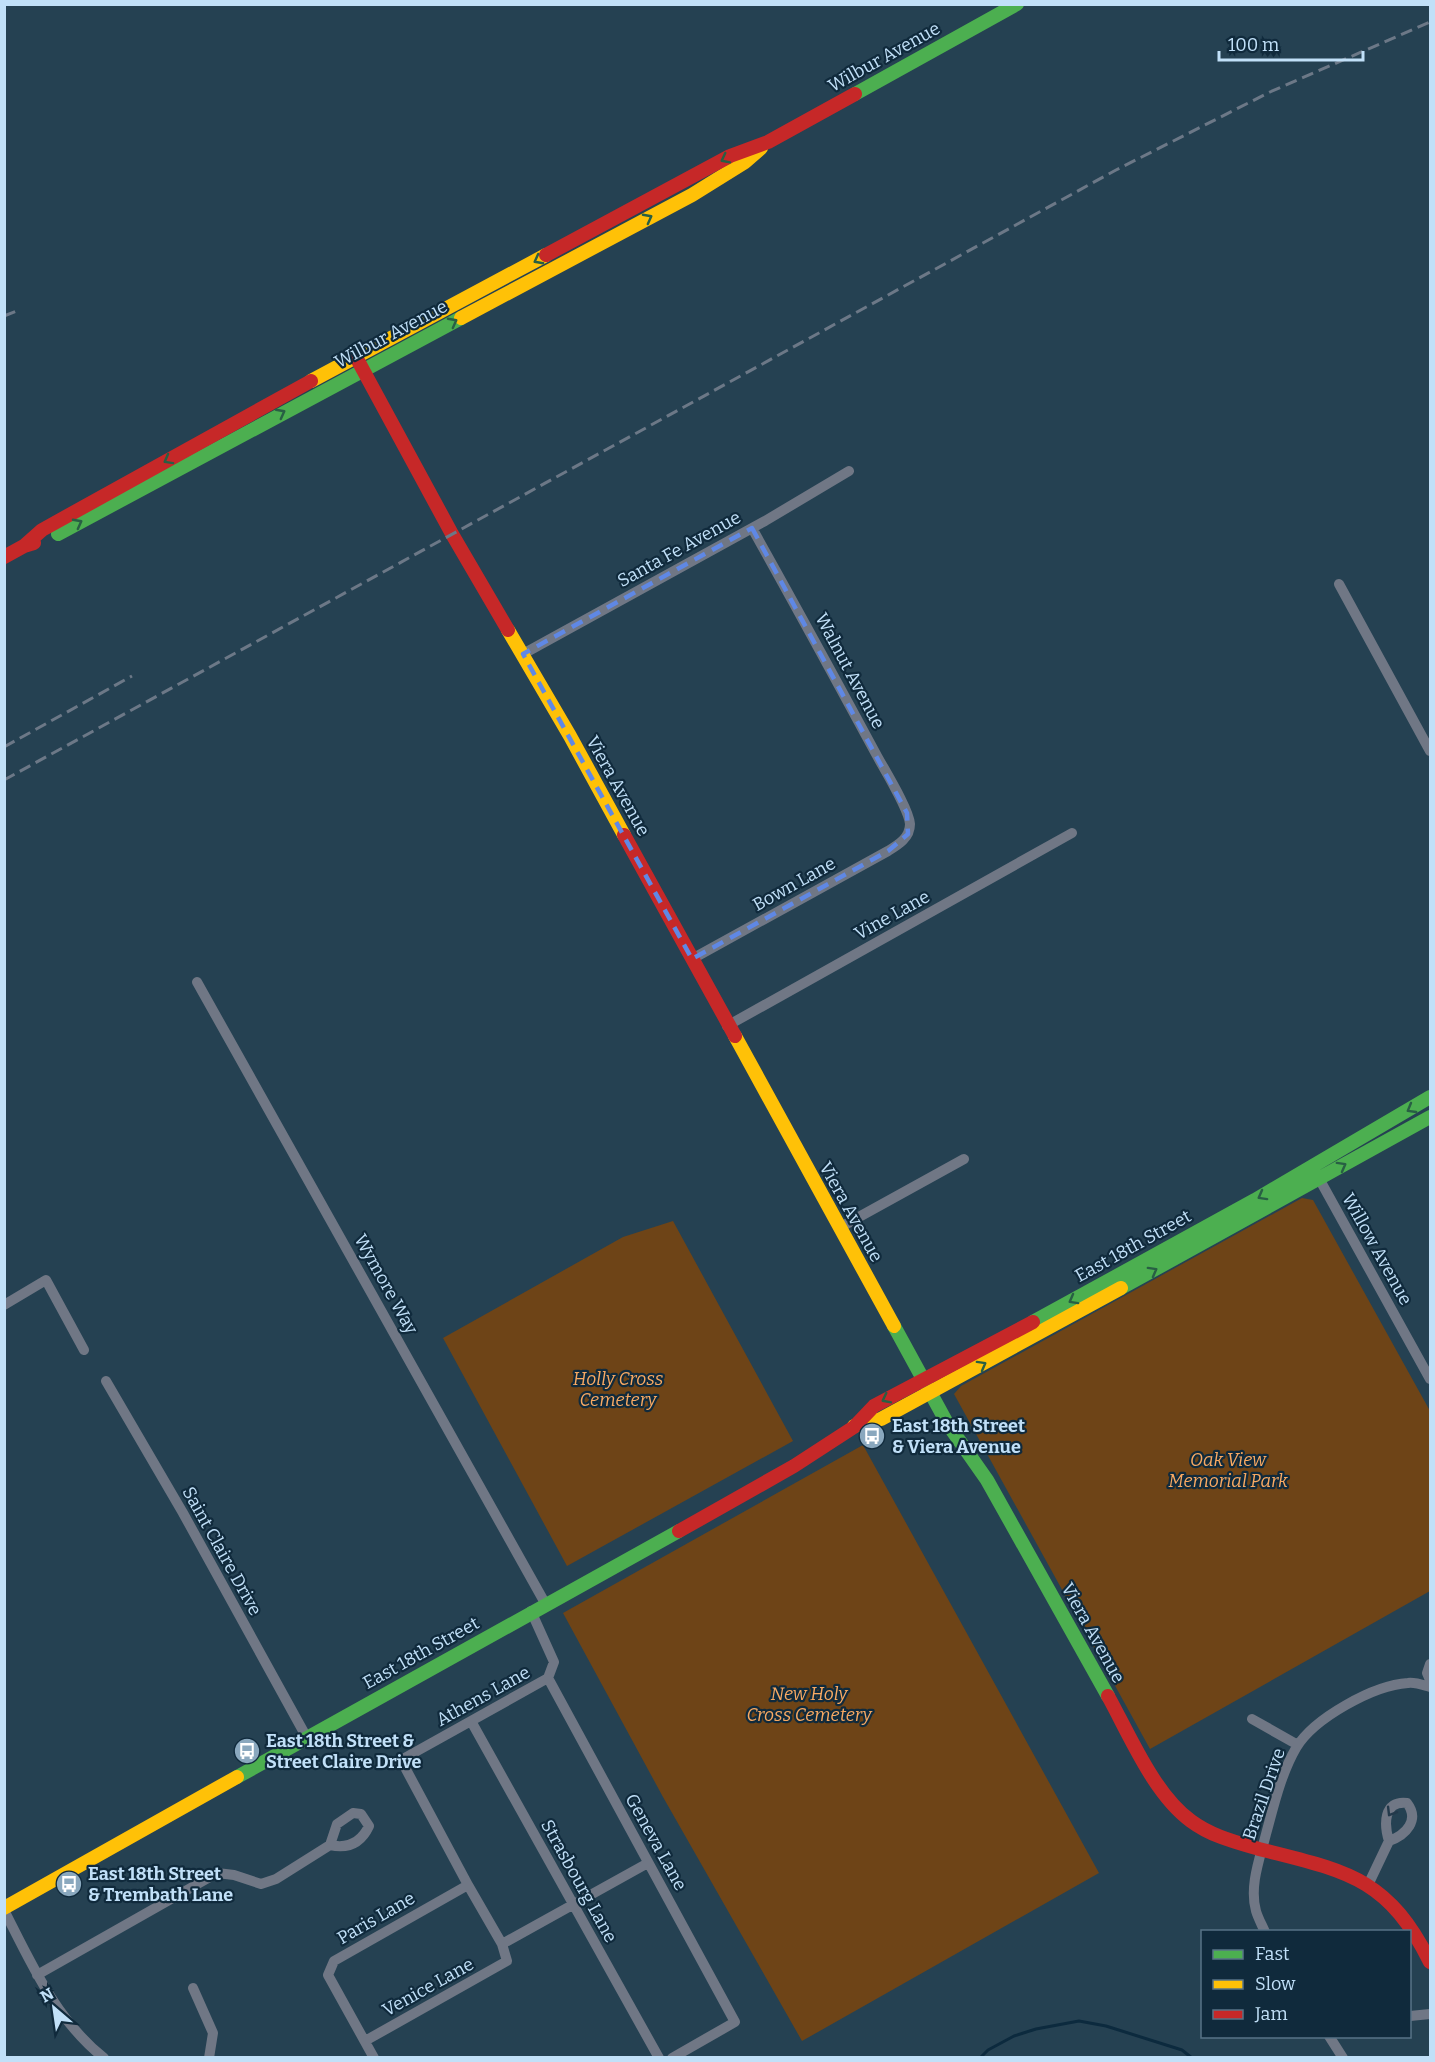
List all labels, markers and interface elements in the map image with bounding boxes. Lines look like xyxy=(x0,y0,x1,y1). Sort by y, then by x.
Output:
street label: Wilbur Avenue xyxy=(824,17,944,97)
scale bar xyxy=(1219,24,1363,62)
text: 100 m xyxy=(1228,34,1279,56)
one-way arrow xyxy=(721,152,732,163)
one-way arrow xyxy=(642,214,652,225)
one-way arrow xyxy=(534,252,545,264)
street label: Wilbur Avenue xyxy=(331,295,451,373)
one-way arrow xyxy=(447,318,458,329)
one-way arrow xyxy=(275,409,286,421)
one-way arrow xyxy=(164,453,174,464)
street label: Santa Fe Avenue xyxy=(614,506,744,592)
one-way arrow xyxy=(72,519,82,530)
street label: Walnut Avenue xyxy=(810,609,890,733)
street label: Viera Avenue xyxy=(581,732,655,840)
street label: Bown Lane xyxy=(749,852,839,916)
street label: Vine Lane xyxy=(851,885,933,945)
one-way arrow xyxy=(1407,1102,1417,1113)
street label: Viera Avenue xyxy=(814,1158,888,1266)
one-way arrow xyxy=(1336,1162,1346,1173)
one-way arrow xyxy=(1258,1189,1268,1200)
street label: Willow Avenue xyxy=(1337,1189,1417,1309)
street label: East 18th Street xyxy=(1071,1205,1195,1287)
street label: Wymore Way xyxy=(349,1230,423,1338)
one-way arrow xyxy=(1147,1266,1157,1278)
one-way arrow xyxy=(1069,1293,1079,1304)
one-way arrow xyxy=(976,1361,986,1372)
park label: Holly Cross Cemetery xyxy=(573,1368,664,1411)
one-way arrow xyxy=(881,1392,892,1404)
place label: East 18th Street & Viera Avenue xyxy=(892,1415,1025,1458)
bus stop icon: East 18th Street & Viera Avenue xyxy=(857,1421,887,1451)
park label: Oak View Memorial Park xyxy=(1168,1449,1288,1492)
street label: Saint Claire Drive xyxy=(178,1483,266,1619)
street label: Viera Avenue xyxy=(1056,1579,1130,1687)
street label: East 18th Street xyxy=(359,1612,483,1694)
street label: Athens Lane xyxy=(432,1661,534,1731)
park label: New Holy Cross Cemetery xyxy=(746,1683,872,1726)
place label: East 18th Street & Street Claire Drive xyxy=(266,1730,422,1773)
bus stop icon: East 18th Street & Street Claire Drive xyxy=(232,1736,262,1766)
street label: Brazil Drive xyxy=(1238,1745,1290,1843)
street label: Geneva Lane xyxy=(620,1790,692,1894)
one-way arrow xyxy=(1387,1806,1398,1816)
street label: Strasbourg Lane xyxy=(536,1816,622,1946)
place label: East 18th Street & Trembath Lane xyxy=(88,1863,233,1906)
bus stop icon: East 18th Street & Trembath Lane xyxy=(54,1869,84,1899)
street label: Paris Lane xyxy=(333,1887,419,1949)
legend xyxy=(1201,1930,1411,2038)
text: Fast xyxy=(1255,1943,1290,1965)
street label: Venice Lane xyxy=(379,1953,477,2021)
text: Slow xyxy=(1255,1973,1296,1995)
north arrow xyxy=(24,1978,84,2038)
text: N xyxy=(37,1984,57,2007)
text: Jam xyxy=(1254,2003,1288,2025)

